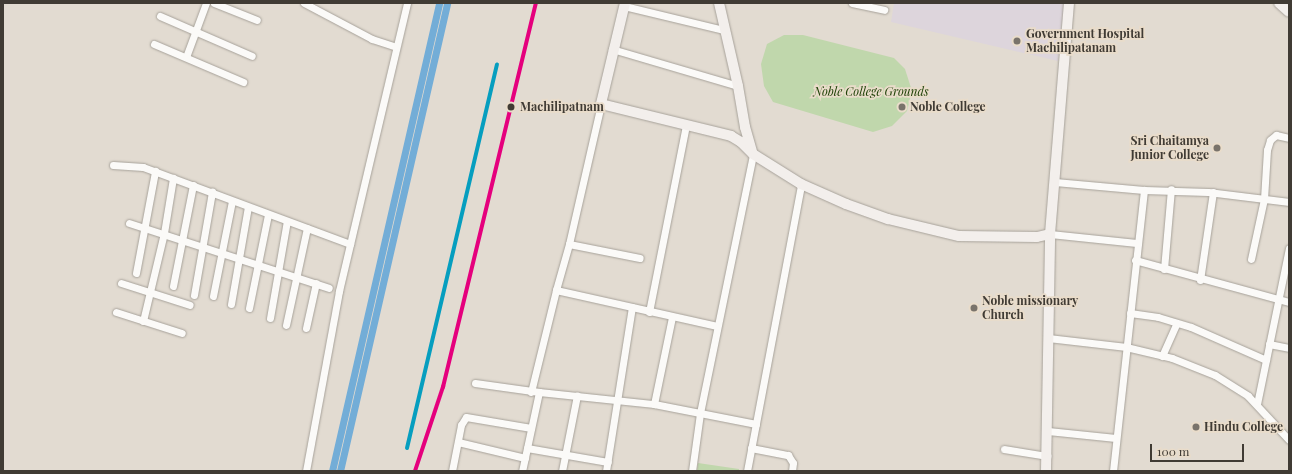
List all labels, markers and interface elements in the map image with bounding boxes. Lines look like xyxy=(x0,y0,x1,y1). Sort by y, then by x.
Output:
place label: Government Hospital Machilipatanam xyxy=(1026,27,1144,55)
marker: Government Hospital Machilipatanam xyxy=(1011,35,1023,47)
park label: Noble College Grounds xyxy=(813,85,929,99)
place label: Machilipatnam xyxy=(520,100,604,114)
place label: Noble College xyxy=(910,100,986,114)
marker: Machilipatnam xyxy=(505,101,517,113)
marker: Noble College xyxy=(897,102,907,112)
place label: Sri Chaitamya Junior College xyxy=(1130,134,1209,162)
marker: Sri Chaitamya Junior College xyxy=(1212,143,1222,153)
place label: Noble missionary Church xyxy=(982,294,1078,322)
marker: Noble missionary Church xyxy=(969,303,979,313)
place label: Hindu College xyxy=(1204,420,1283,434)
marker: Hindu College xyxy=(1191,422,1201,432)
scale bar xyxy=(1152,436,1246,462)
text: 100 m xyxy=(1157,443,1189,459)

